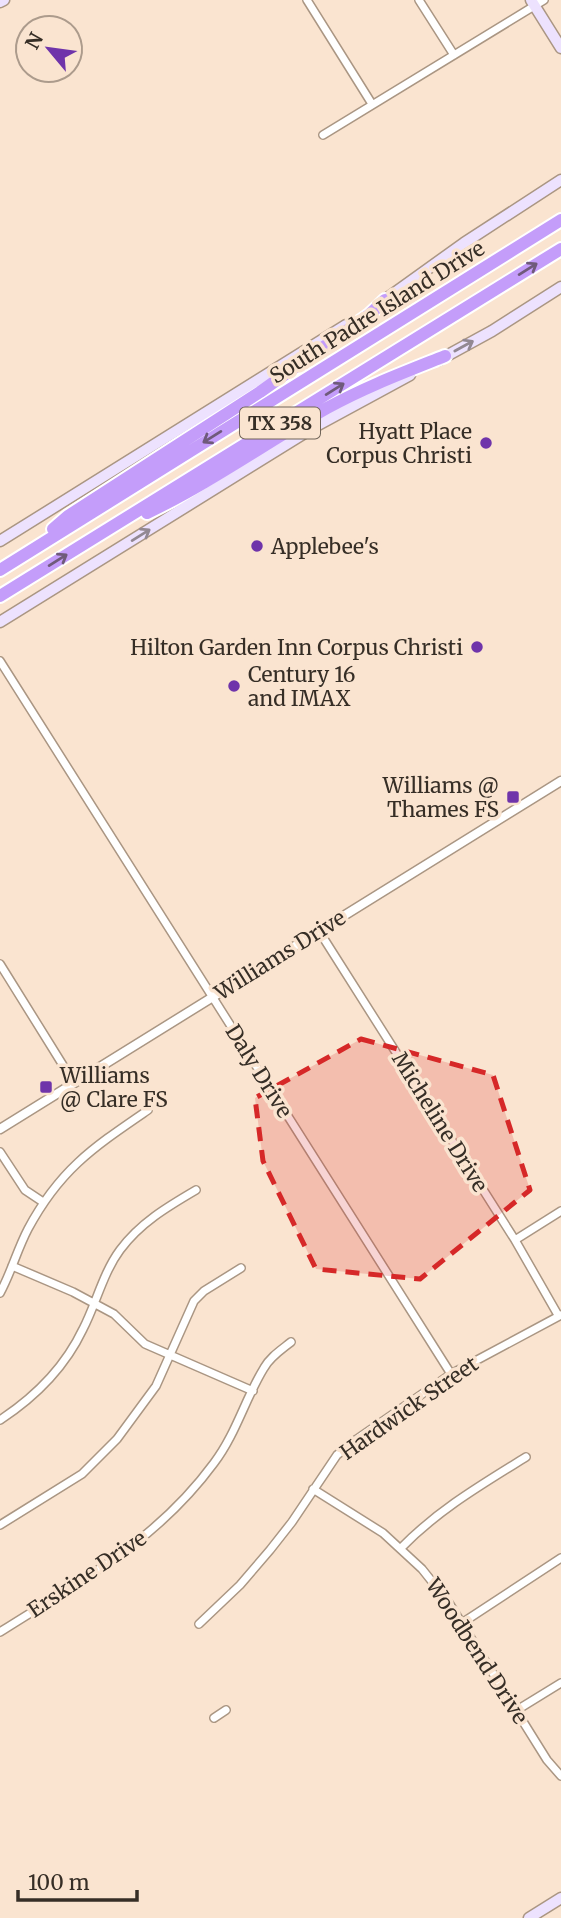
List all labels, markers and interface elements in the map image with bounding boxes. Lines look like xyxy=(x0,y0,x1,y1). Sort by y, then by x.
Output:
north arrow xyxy=(14,14,84,84)
text: N xyxy=(20,28,48,53)
street label: South Padre Island Drive xyxy=(265,235,490,389)
one-way arrow xyxy=(518,262,538,276)
one-way arrow xyxy=(454,339,474,353)
one-way arrow xyxy=(324,382,344,396)
road number: TX 358 xyxy=(240,408,320,438)
place label: Hyatt Place Corpus Christi xyxy=(326,418,472,469)
one-way arrow xyxy=(203,430,222,445)
marker: Hyatt Place Corpus Christi xyxy=(478,435,494,451)
one-way arrow xyxy=(131,527,151,541)
place label: Applebee's xyxy=(270,533,379,560)
marker: Applebee's xyxy=(249,538,265,554)
one-way arrow xyxy=(48,553,67,568)
place label: Hilton Garden Inn Corpus Christi xyxy=(130,634,463,661)
marker: Hilton Garden Inn Corpus Christi xyxy=(469,639,485,655)
place label: Century 16 and IMAX xyxy=(248,661,356,712)
marker: Century 16 and IMAX xyxy=(226,678,242,694)
place label: Williams @ Thames FS xyxy=(382,772,499,823)
marker: Williams @ Thames FS xyxy=(505,789,521,805)
street label: Williams Drive xyxy=(209,904,350,1007)
street label: Daly Drive xyxy=(220,1019,298,1123)
street label: Micheline Drive xyxy=(386,1047,494,1197)
place label: Williams @ Clare FS xyxy=(59,1062,168,1113)
marker: Williams @ Clare FS xyxy=(38,1079,54,1095)
street label: Hardwick Street xyxy=(335,1350,483,1466)
street label: Erskine Drive xyxy=(23,1524,151,1624)
street label: Woodbend Drive xyxy=(419,1572,534,1729)
scale bar xyxy=(18,1858,136,1902)
text: 100 m xyxy=(28,1869,90,1896)

